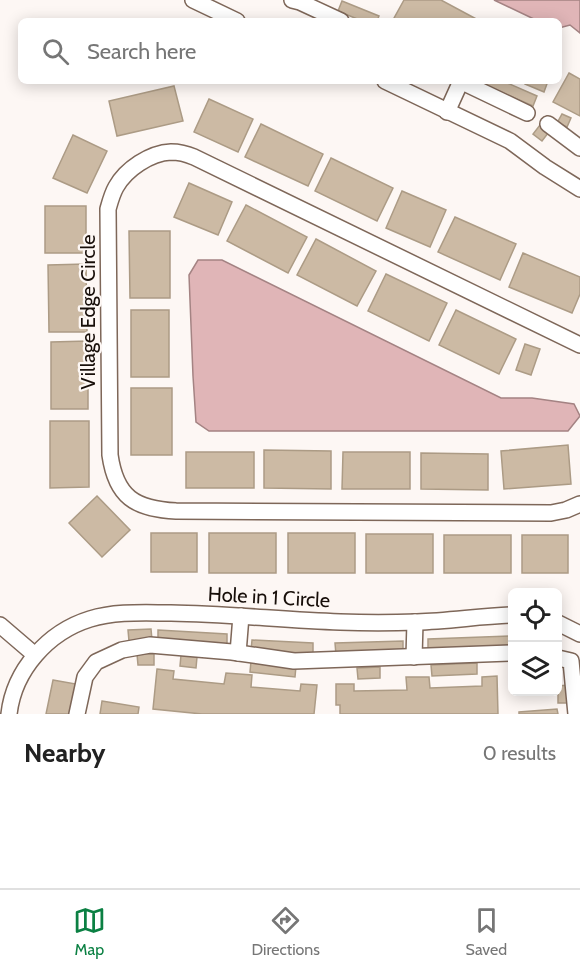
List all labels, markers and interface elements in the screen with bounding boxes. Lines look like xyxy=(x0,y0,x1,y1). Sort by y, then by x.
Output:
search box xyxy=(18,18,562,84)
icon: search xyxy=(39,35,72,68)
text: Search here xyxy=(87,38,196,65)
street label: Village Edge Circle xyxy=(76,235,100,389)
street label: Hole in 1 Circle xyxy=(207,582,331,612)
map controls xyxy=(508,588,562,696)
button: locate xyxy=(508,588,562,642)
button: layers xyxy=(508,642,562,696)
text: Nearby xyxy=(24,737,105,769)
text: 0 results xyxy=(483,741,556,765)
tab: Map xyxy=(73,904,106,959)
tab: Directions xyxy=(252,904,320,959)
tab: Saved xyxy=(466,904,507,959)

